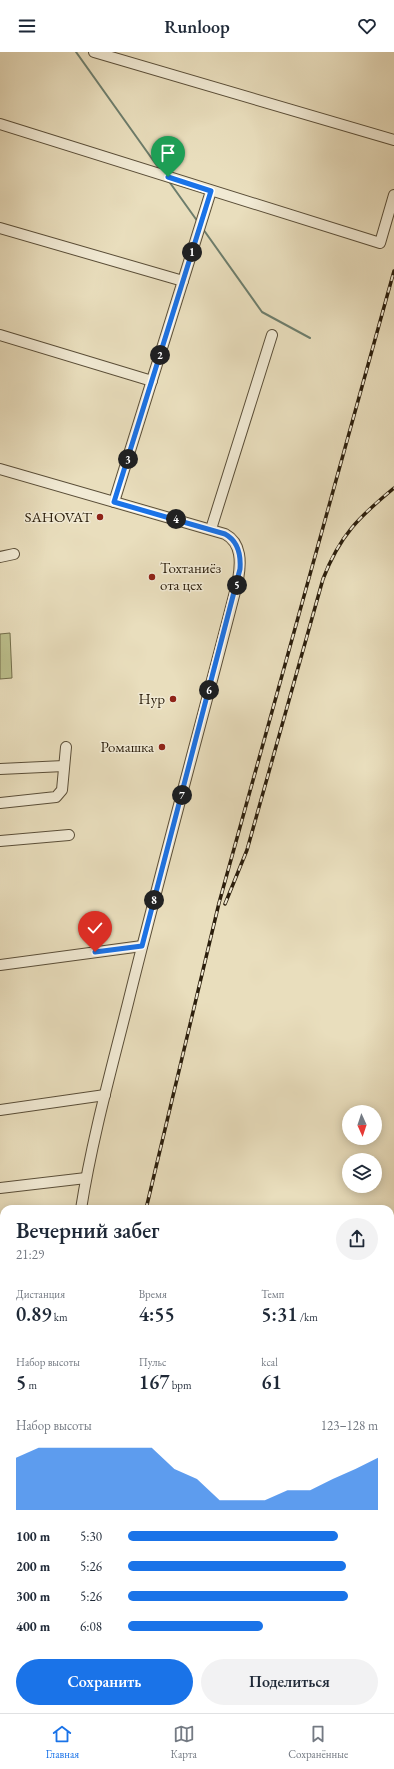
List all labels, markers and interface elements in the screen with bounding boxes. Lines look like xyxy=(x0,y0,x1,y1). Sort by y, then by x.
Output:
icon: menu xyxy=(16,15,38,37)
text: Runloop xyxy=(164,15,230,38)
icon: heart xyxy=(356,15,378,37)
pin xyxy=(151,136,185,177)
icon: arrive xyxy=(157,142,179,164)
pin: 1 xyxy=(182,242,202,262)
text: 1 xyxy=(189,245,195,259)
pin: 2 xyxy=(150,345,170,365)
text: 2 xyxy=(157,348,163,362)
pin: 3 xyxy=(118,449,138,469)
text: 3 xyxy=(125,452,131,466)
place label: SAHOVAT xyxy=(24,507,93,526)
pin: 4 xyxy=(166,509,186,529)
marker: SAHOVAT xyxy=(95,512,105,522)
text: 4 xyxy=(173,512,179,526)
place label: Тохтаниёз ота цех xyxy=(160,558,222,594)
marker: Тохтаниёз ота цех xyxy=(147,572,157,582)
pin: 5 xyxy=(227,575,247,595)
text: 5 xyxy=(234,578,240,592)
pin: 6 xyxy=(199,680,219,700)
text: 6 xyxy=(206,683,212,697)
place label: Нур xyxy=(138,689,165,708)
marker: Нур xyxy=(168,694,178,704)
place label: Ромашка xyxy=(101,737,154,756)
marker: Ромашка xyxy=(157,742,167,752)
pin: 7 xyxy=(172,785,192,805)
text: 7 xyxy=(179,788,185,802)
pin: 8 xyxy=(144,890,164,910)
text: 8 xyxy=(151,893,157,907)
pin xyxy=(78,911,112,952)
icon: check xyxy=(84,917,106,939)
north arrow xyxy=(342,1105,382,1145)
map controls xyxy=(342,1105,382,1193)
button: layers xyxy=(342,1153,382,1193)
text: Вечерний забег xyxy=(16,1216,160,1245)
button: share xyxy=(336,1218,378,1260)
text: 21:29 xyxy=(16,1246,44,1263)
text: Дистанция xyxy=(16,1287,65,1301)
text: Время xyxy=(139,1287,167,1301)
text: Темп xyxy=(261,1287,284,1301)
text: 0.89 xyxy=(16,1301,52,1327)
text: 4:55 xyxy=(139,1301,175,1327)
text: 5:31 xyxy=(261,1301,298,1327)
text: km xyxy=(52,1310,68,1324)
text: /km xyxy=(298,1310,318,1324)
text: Набор высоты xyxy=(16,1355,80,1369)
text: Пульс xyxy=(139,1355,167,1369)
text: kcal xyxy=(261,1355,278,1369)
text: 5 xyxy=(16,1369,26,1395)
text: 167 xyxy=(139,1369,169,1395)
text: 61 xyxy=(261,1369,282,1395)
text: m xyxy=(26,1378,37,1392)
text: bpm xyxy=(169,1378,192,1392)
text: Набор высоты xyxy=(16,1417,92,1434)
text: 123–128 m xyxy=(321,1417,378,1434)
text: 100 m xyxy=(16,1528,50,1545)
text: 5:30 xyxy=(80,1528,102,1545)
text: 200 m xyxy=(16,1558,50,1575)
text: 5:26 xyxy=(80,1558,102,1575)
text: 300 m xyxy=(16,1588,50,1605)
text: 5:26 xyxy=(80,1588,102,1605)
text: 400 m xyxy=(16,1618,50,1635)
text: 6:08 xyxy=(80,1618,102,1635)
button: Сохранить xyxy=(16,1659,193,1705)
button: Поделиться xyxy=(201,1659,378,1705)
tab: Главная xyxy=(46,1723,79,1761)
tab: Карта xyxy=(171,1723,197,1761)
tab: Сохранённые xyxy=(288,1723,348,1761)

